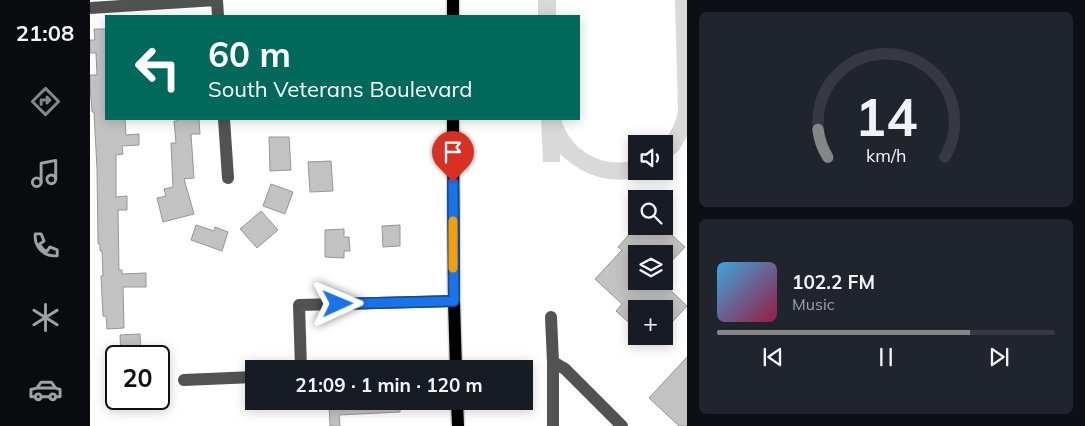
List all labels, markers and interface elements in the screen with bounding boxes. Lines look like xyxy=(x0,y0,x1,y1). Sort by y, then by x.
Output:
text: 21:08 xyxy=(16,19,74,47)
text: 60 m xyxy=(208,32,291,76)
icon: left xyxy=(125,35,190,100)
text: South Veterans Boulevard xyxy=(208,75,473,103)
icon: directions xyxy=(28,84,63,119)
text: 14 xyxy=(855,84,917,149)
pin xyxy=(432,131,474,182)
map controls xyxy=(628,135,673,345)
button: sound xyxy=(628,135,673,180)
icon: arrive xyxy=(439,138,467,166)
text: km/h xyxy=(866,144,906,166)
icon: music xyxy=(28,156,63,191)
button: search xyxy=(628,190,673,235)
icon: phone xyxy=(28,228,63,263)
button: layers xyxy=(628,245,673,290)
text: 102.2 FM xyxy=(792,270,875,294)
position arrow xyxy=(311,277,363,329)
text: Music xyxy=(792,294,835,314)
icon: climate xyxy=(28,300,63,335)
button: + xyxy=(628,300,673,345)
icon: previous xyxy=(759,343,787,371)
icon: pause xyxy=(872,343,900,371)
icon: next xyxy=(985,343,1013,371)
speed limit sign: 20 xyxy=(105,345,170,410)
icon: car xyxy=(28,372,63,407)
text: 21:09 · 1 min · 120 m xyxy=(295,373,483,397)

